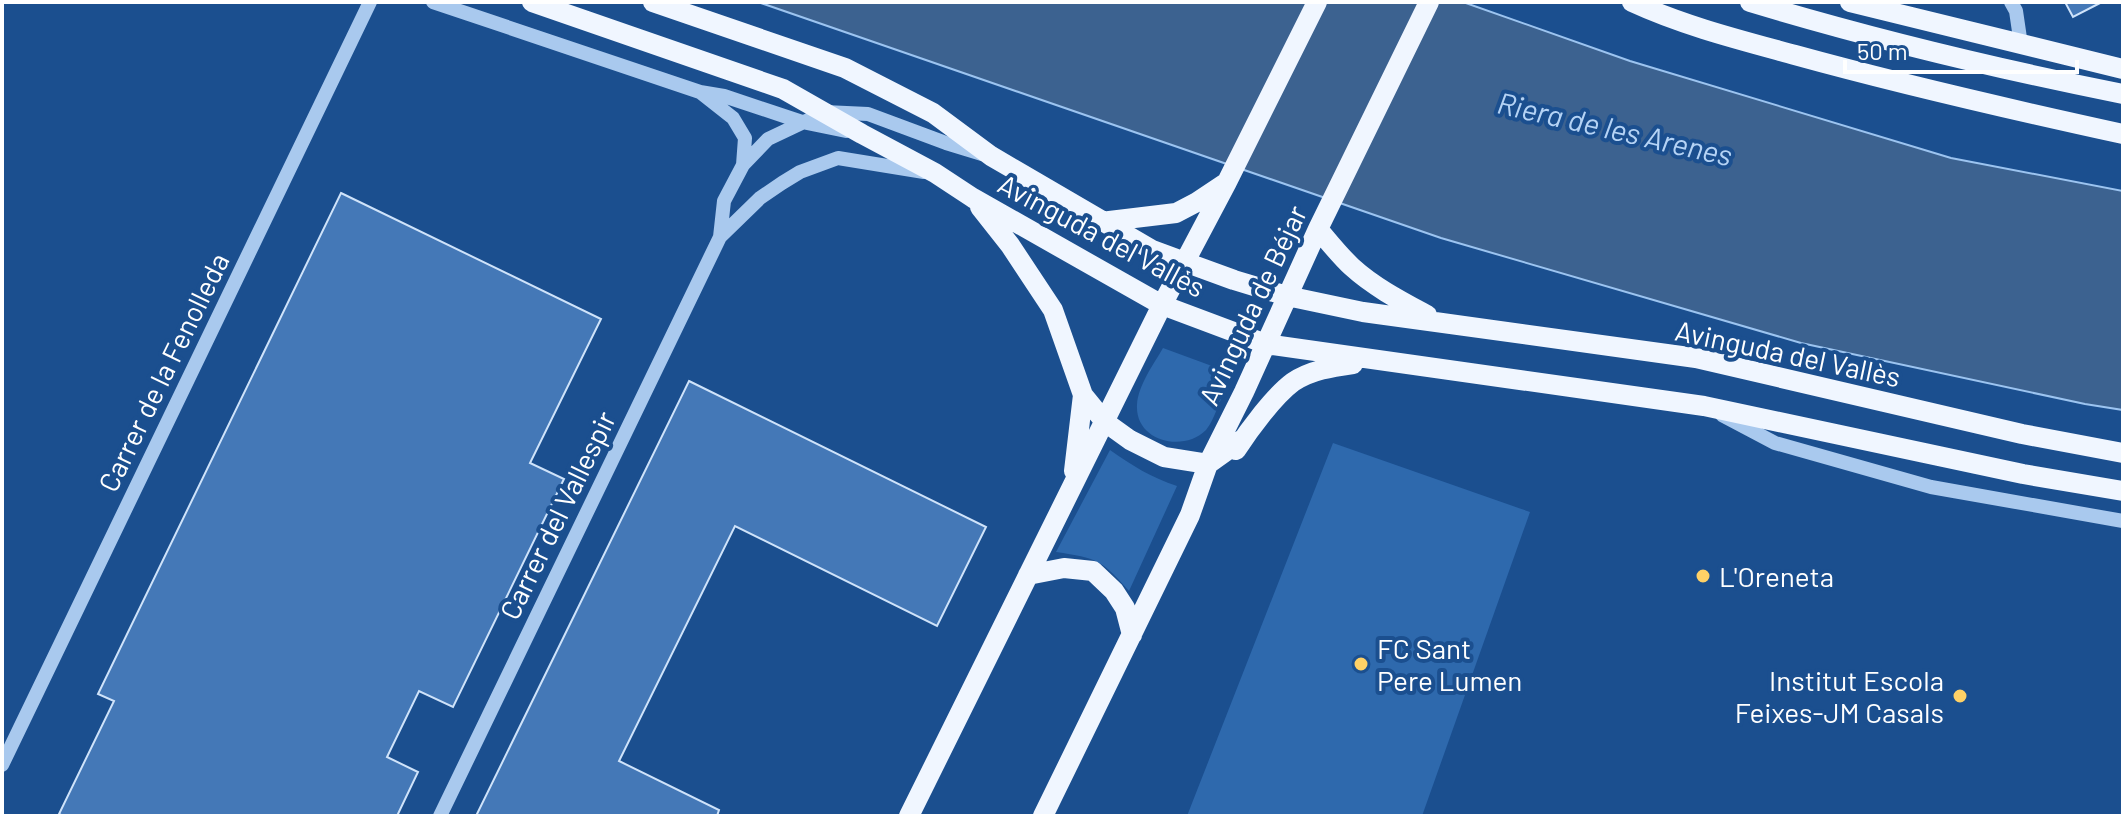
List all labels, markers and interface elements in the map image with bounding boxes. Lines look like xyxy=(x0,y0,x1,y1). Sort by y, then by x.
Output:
scale bar xyxy=(1845,24,2077,74)
text: 50 m xyxy=(1857,36,1908,65)
water label: Riera de les Arenes xyxy=(1494,83,1736,173)
street label: Avinguda del Vallès xyxy=(993,166,1211,304)
street label: Avinguda de Béjar xyxy=(1191,200,1313,410)
street label: Carrer de la Fenolleda xyxy=(90,247,236,497)
street label: Avinguda del Vallès xyxy=(1672,312,1904,394)
street label: Carrer del Vallespir xyxy=(492,405,622,625)
place label: L'Oreneta xyxy=(1719,559,1834,593)
marker: L'Oreneta xyxy=(1694,567,1712,585)
place label: FC Sant Pere Lumen xyxy=(1377,631,1522,697)
marker: FC Sant Pere Lumen xyxy=(1352,655,1370,673)
place label: Institut Escola Feixes-JM Casals xyxy=(1735,663,1944,729)
marker: Institut Escola Feixes-JM Casals xyxy=(1951,687,1969,705)

